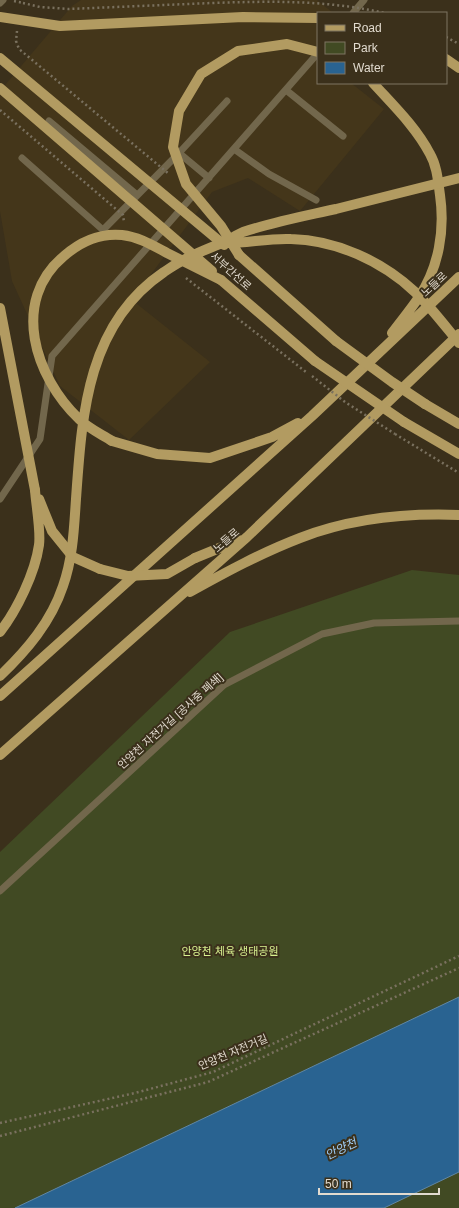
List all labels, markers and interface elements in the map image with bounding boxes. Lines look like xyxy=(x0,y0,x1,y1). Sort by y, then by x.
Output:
legend xyxy=(317,12,447,84)
text: Road xyxy=(353,21,382,35)
text: Park xyxy=(353,41,379,55)
text: Water xyxy=(353,61,385,75)
street label: 서부간선로 xyxy=(208,250,254,292)
street label: 노들로 xyxy=(419,269,449,299)
street label: 노들로 xyxy=(211,526,241,554)
street label: 안양천 자전거길 [공사중 폐쇄] xyxy=(115,671,225,771)
park label: 안양천 체육 생태공원 xyxy=(181,945,279,957)
street label: 안양천 자전거길 xyxy=(197,1032,269,1072)
water label: 안양천 xyxy=(323,1135,361,1163)
scale bar xyxy=(319,1170,439,1196)
text: 50 m xyxy=(325,1177,352,1191)

